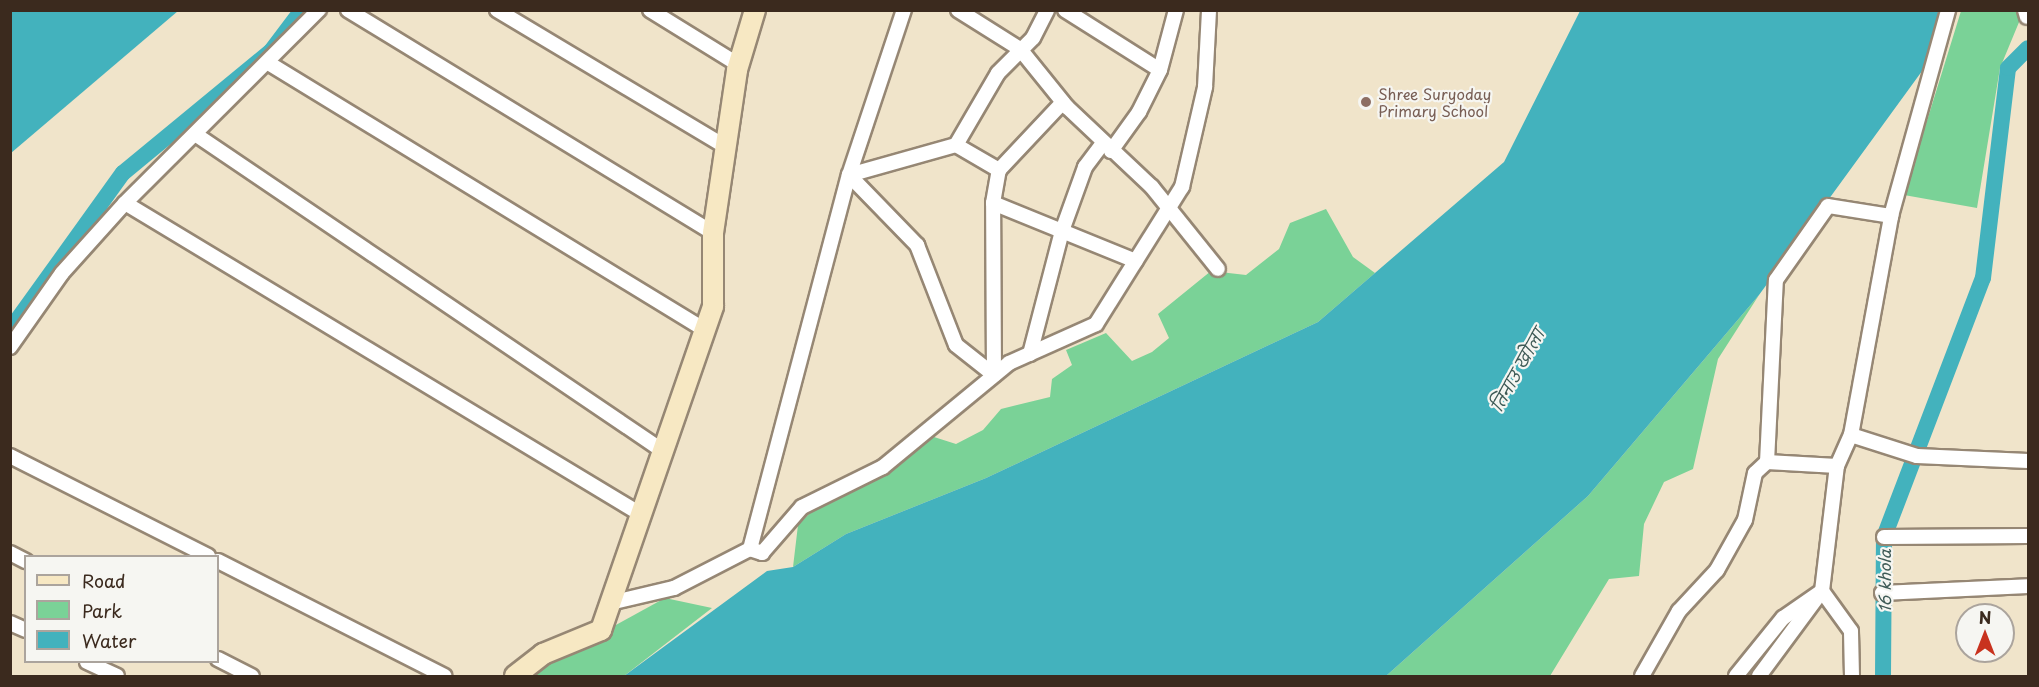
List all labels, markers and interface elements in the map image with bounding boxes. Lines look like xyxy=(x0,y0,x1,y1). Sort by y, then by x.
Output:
place label: Shree Suryoday Primary School xyxy=(1378,84,1493,119)
marker: Shree Suryoday Primary School xyxy=(1359,95,1373,109)
water label: तिनाउ खोला xyxy=(1486,325,1548,415)
water label: 16 khola xyxy=(1874,548,1894,614)
legend xyxy=(24,555,219,663)
text: Road xyxy=(82,567,126,594)
text: Park xyxy=(82,597,122,624)
north arrow xyxy=(1955,603,2015,663)
text: N xyxy=(1979,605,1991,629)
text: Water xyxy=(82,627,136,654)

